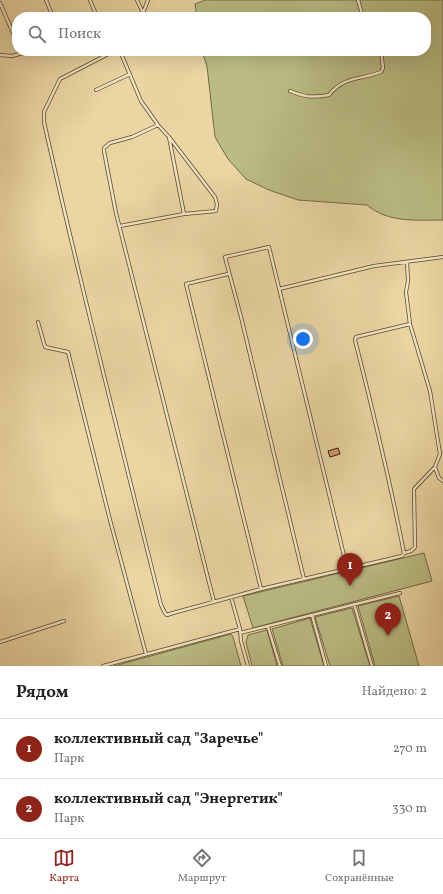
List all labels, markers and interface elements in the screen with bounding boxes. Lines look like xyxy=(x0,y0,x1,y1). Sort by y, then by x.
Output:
search box xyxy=(12,12,431,56)
icon: search xyxy=(26,23,48,45)
text: Поиск xyxy=(58,24,101,45)
your location xyxy=(293,329,313,349)
pin: 1 xyxy=(337,553,363,586)
pin: 2 xyxy=(375,603,401,636)
text: Рядом xyxy=(16,681,69,704)
text: Найдено: 2 xyxy=(362,683,427,701)
text: коллективный сад "Заречье" xyxy=(54,729,263,750)
text: 1 xyxy=(26,740,32,758)
text: 270 m xyxy=(393,740,427,758)
text: Парк xyxy=(54,750,84,768)
text: коллективный сад "Энергетик" xyxy=(54,789,283,810)
text: 2 xyxy=(26,800,32,818)
text: 330 m xyxy=(392,800,427,818)
text: Парк xyxy=(54,810,84,828)
tab: Карта xyxy=(49,847,79,886)
tab: Маршрут xyxy=(178,847,226,886)
tab: Сохранённые xyxy=(325,847,394,886)

